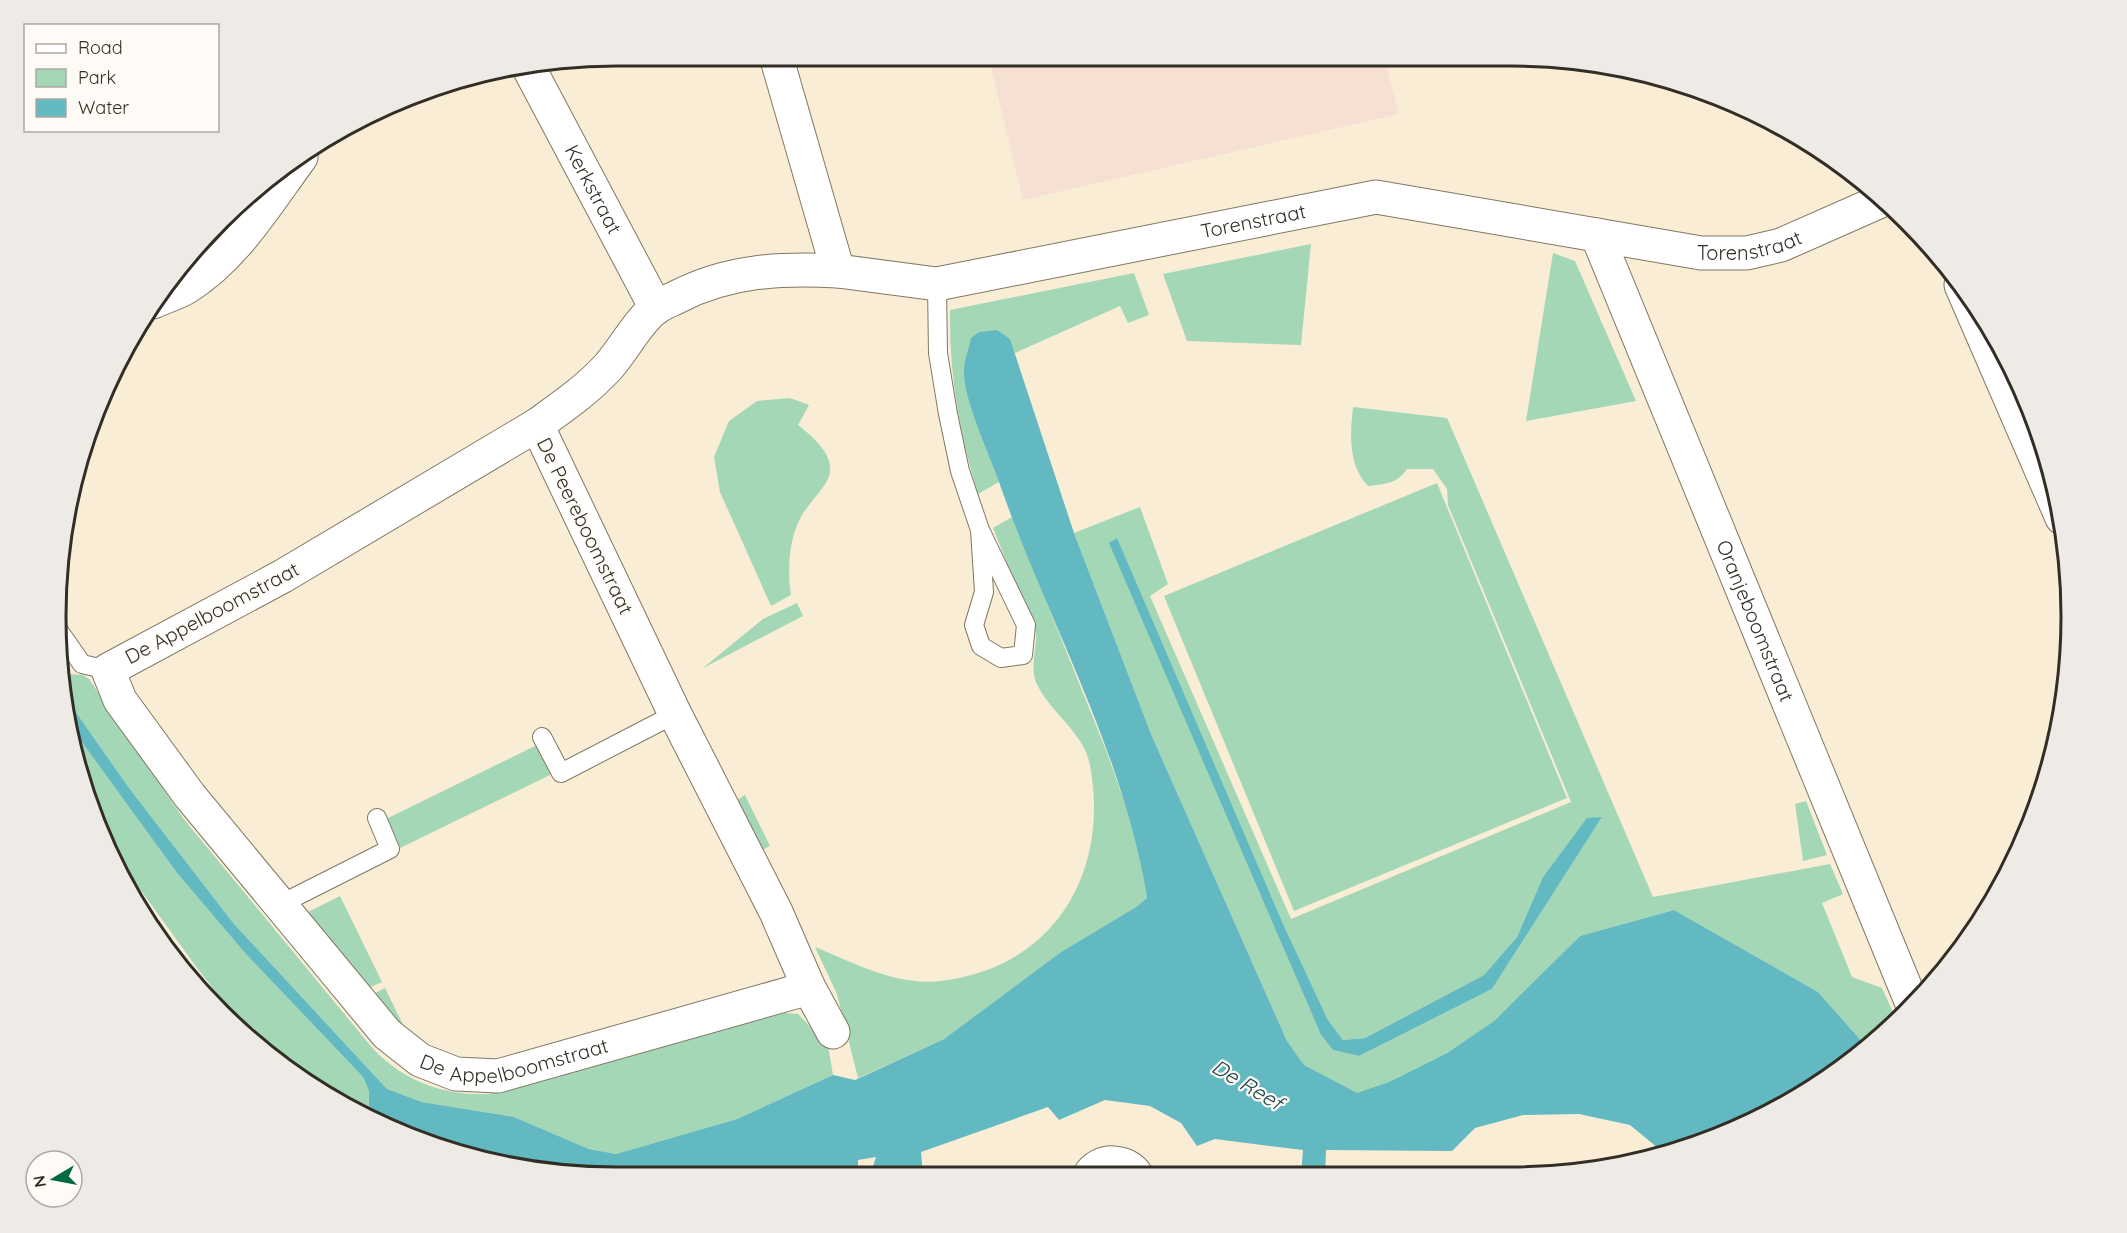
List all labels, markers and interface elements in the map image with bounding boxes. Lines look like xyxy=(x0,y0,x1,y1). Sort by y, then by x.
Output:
legend xyxy=(24,24,219,132)
text: Road xyxy=(78,36,123,59)
text: Park xyxy=(78,66,116,89)
text: Water xyxy=(78,96,129,119)
street label: Kerkstraat xyxy=(560,140,628,238)
street label: Torenstraat xyxy=(1198,198,1308,243)
street label: Torenstraat xyxy=(1697,224,1806,265)
street label: De Peereboomstraat xyxy=(532,433,639,618)
street label: Oranjeboomstraat xyxy=(1711,536,1800,705)
street label: De Appelboomstraat xyxy=(120,556,303,669)
street label: De Appelboomstraat xyxy=(416,1032,611,1088)
water label: De Reef xyxy=(1207,1053,1291,1117)
north arrow xyxy=(24,1149,84,1209)
text: N xyxy=(28,1174,50,1189)

